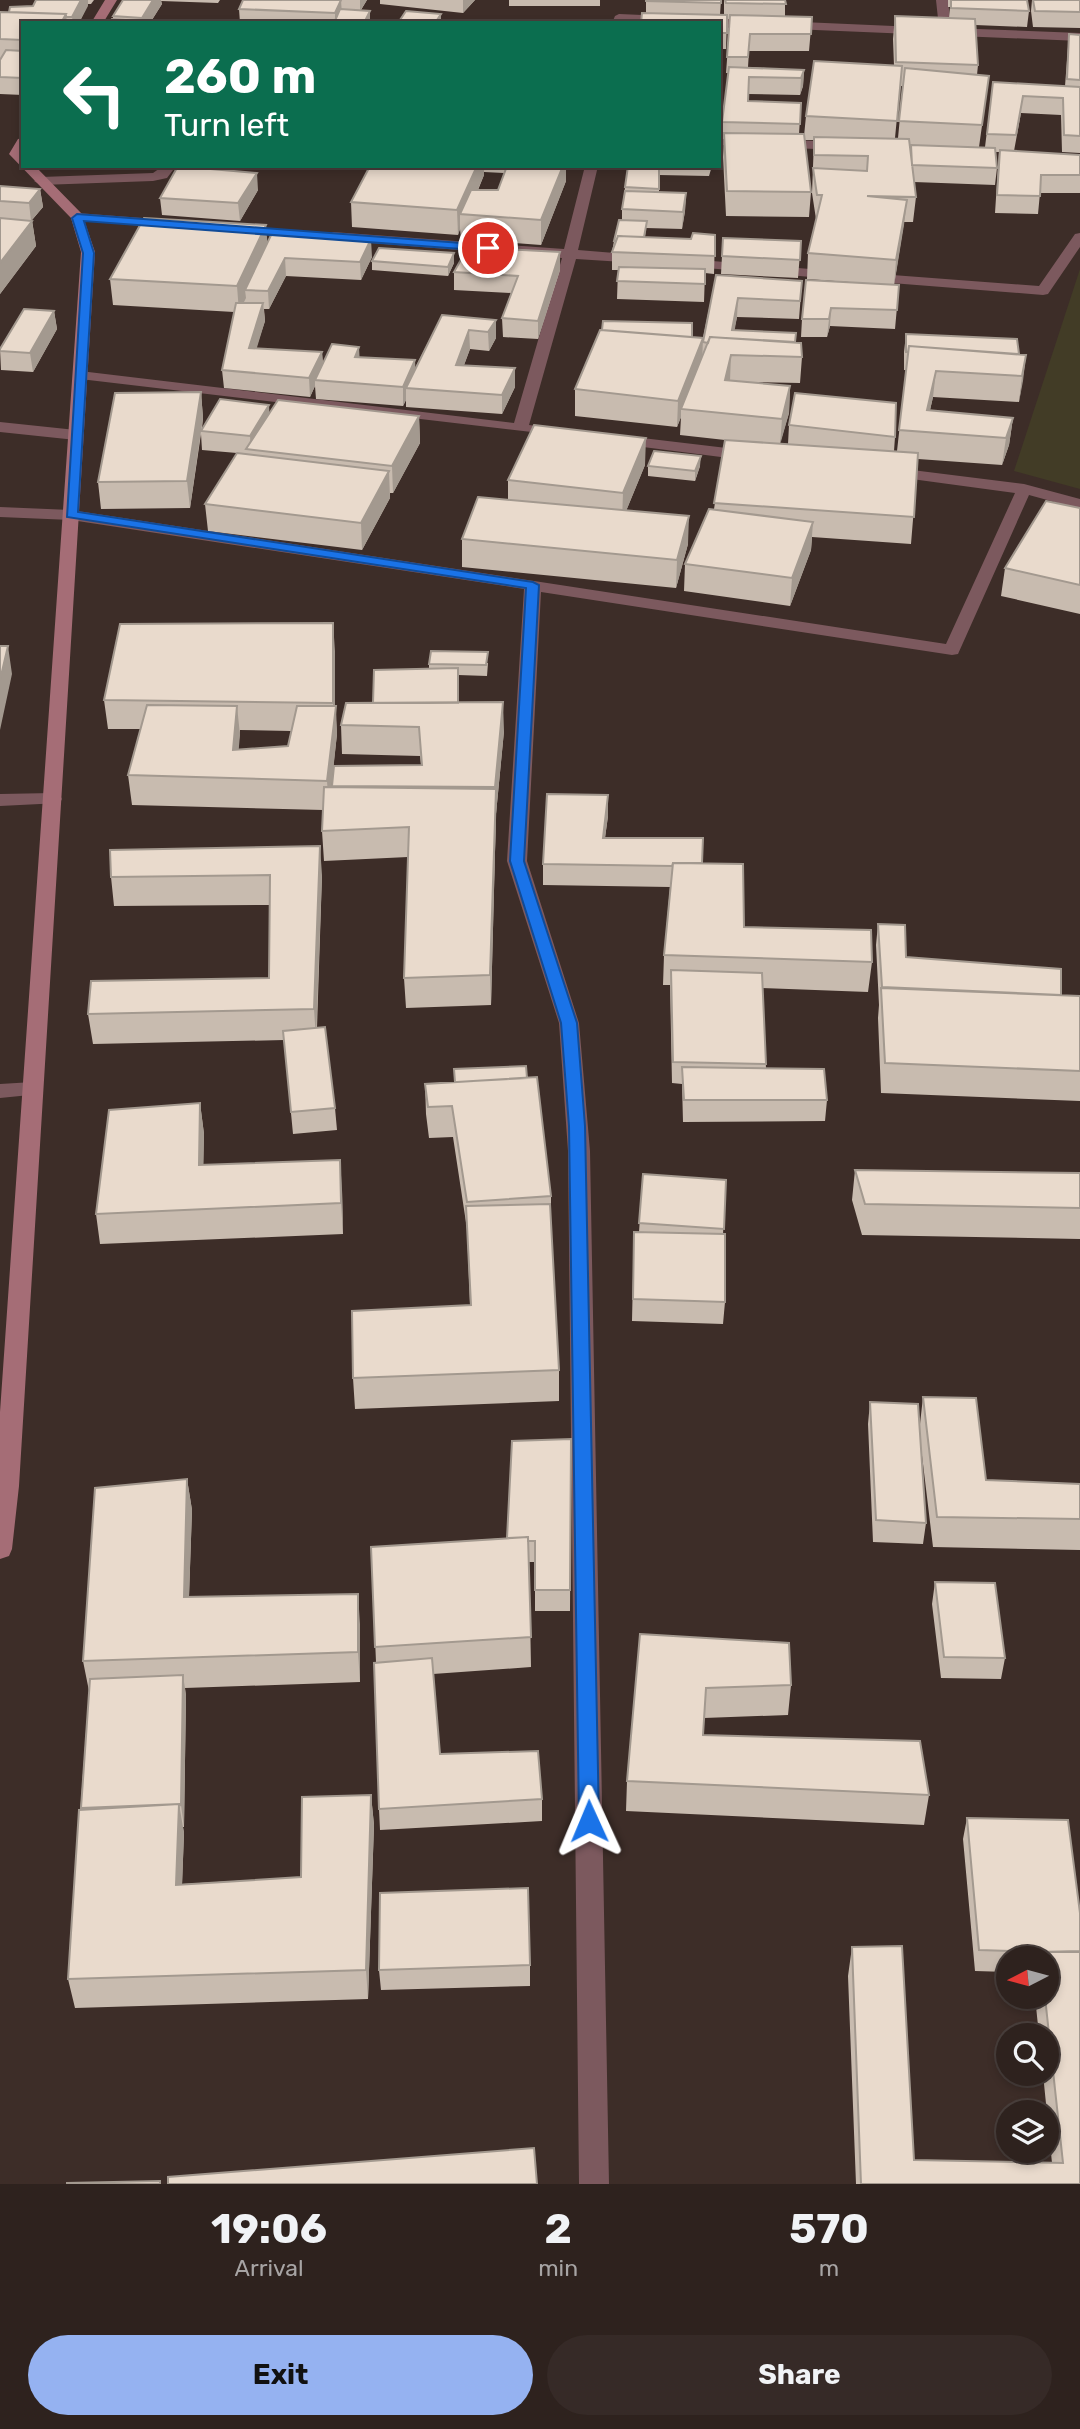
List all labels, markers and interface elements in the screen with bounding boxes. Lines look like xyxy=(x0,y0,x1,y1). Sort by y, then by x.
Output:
text: 260 m xyxy=(164,47,316,105)
icon: left xyxy=(49,49,140,140)
text: Turn left xyxy=(164,106,289,144)
pin xyxy=(458,218,518,278)
icon: arrive xyxy=(469,229,507,267)
position arrow xyxy=(552,1784,626,1858)
north arrow xyxy=(996,1946,1059,2009)
map controls xyxy=(996,1946,1059,2163)
button: search xyxy=(996,2023,1059,2086)
button: layers xyxy=(996,2100,1059,2163)
text: 19:06 xyxy=(211,2204,327,2254)
text: 2 xyxy=(544,2204,572,2254)
text: 570 xyxy=(789,2204,869,2254)
text: Arrival xyxy=(235,2254,304,2282)
text: min xyxy=(538,2254,578,2282)
text: m xyxy=(819,2254,839,2282)
button: Exit xyxy=(28,2335,533,2415)
button: Share xyxy=(547,2335,1052,2415)

